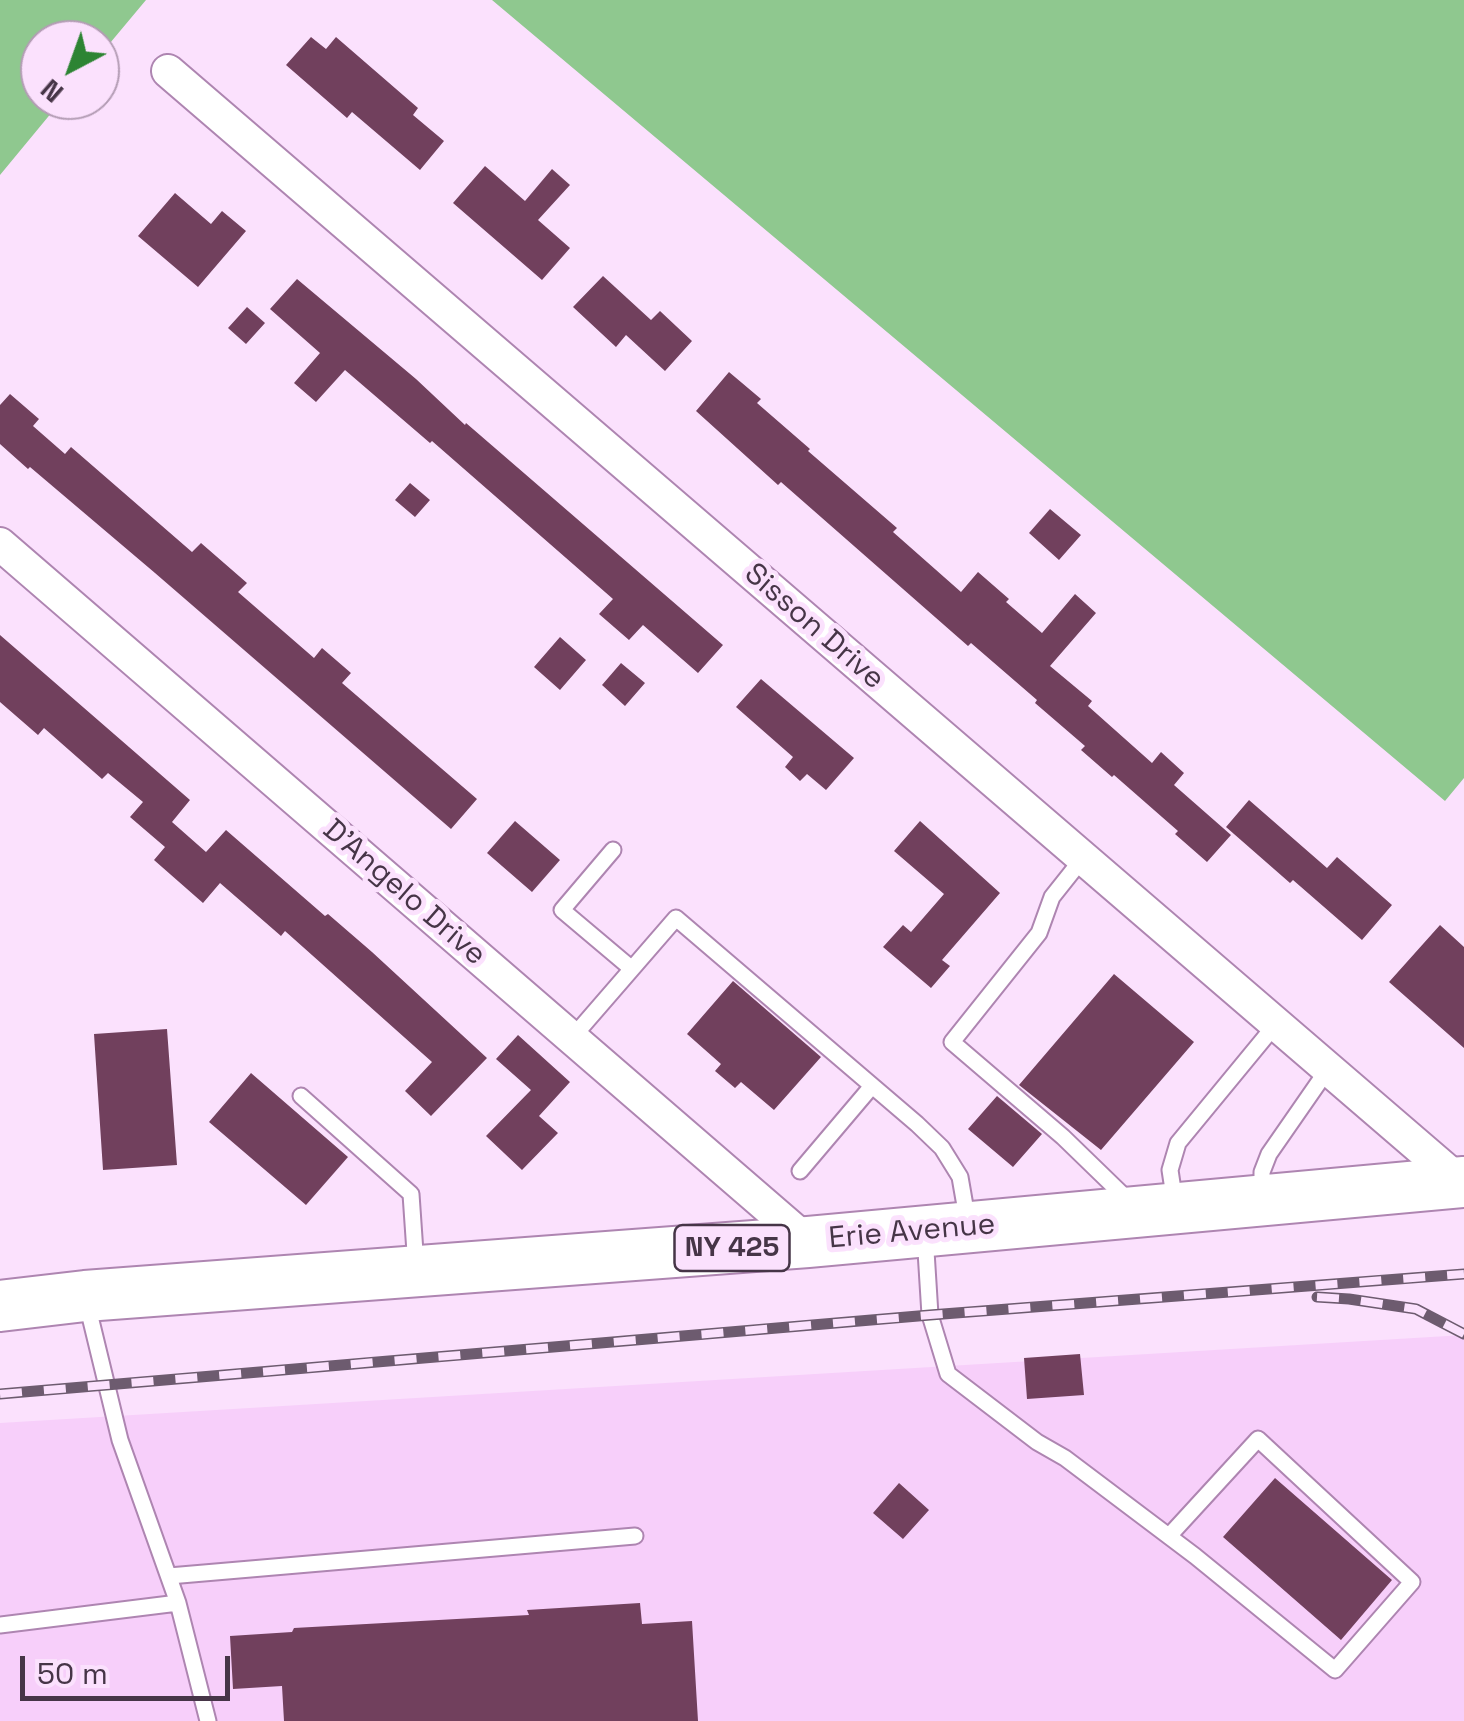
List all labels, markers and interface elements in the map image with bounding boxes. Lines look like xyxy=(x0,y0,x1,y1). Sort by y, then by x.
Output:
north arrow xyxy=(20,20,120,120)
text: N xyxy=(33,71,71,111)
street label: Sisson Drive xyxy=(737,556,891,698)
street label: D'Angelo Drive xyxy=(315,812,493,974)
street label: Erie Avenue xyxy=(827,1207,997,1257)
road number: NY 425 xyxy=(674,1225,790,1271)
scale bar xyxy=(25,1636,235,1698)
text: 50 m xyxy=(37,1654,108,1693)

